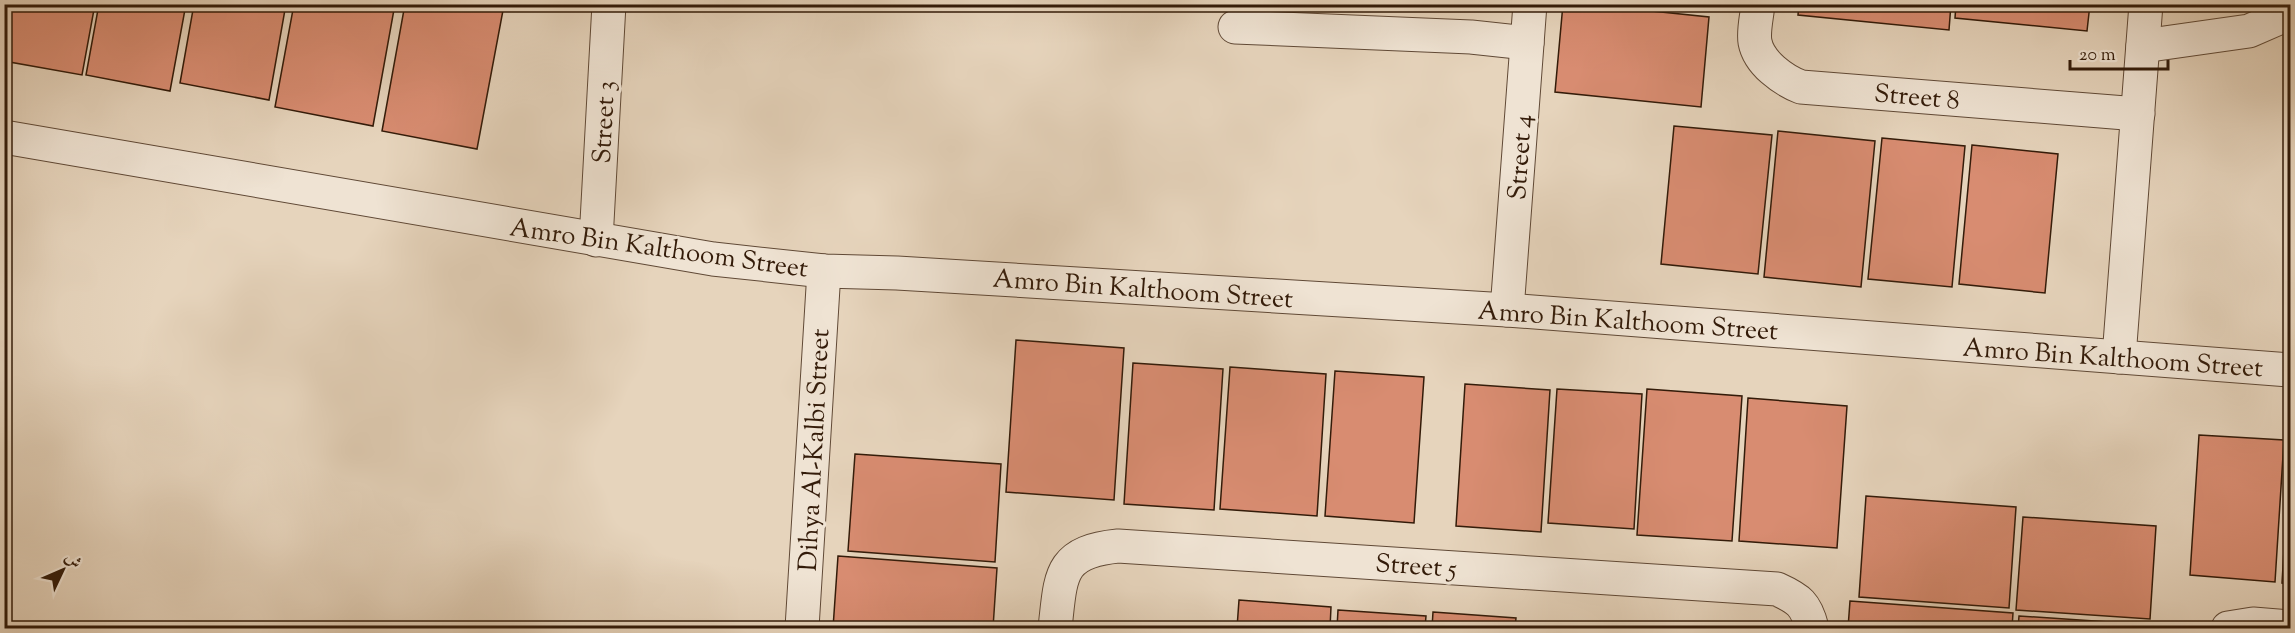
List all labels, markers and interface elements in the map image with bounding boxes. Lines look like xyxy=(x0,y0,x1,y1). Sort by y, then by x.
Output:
scale bar xyxy=(2070,33,2168,71)
text: 20 m xyxy=(2079,43,2116,69)
street label: Street 8 xyxy=(1872,76,1961,121)
street label: Street 3 xyxy=(585,80,626,165)
street label: Street 4 xyxy=(1500,113,1543,201)
street label: Amro Bin Kalthoom Street xyxy=(507,210,810,289)
street label: Amro Bin Kalthoom Street xyxy=(991,262,1294,319)
street label: Amro Bin Kalthoom Street xyxy=(1476,294,1779,351)
street label: Dihya Al-Kalbi Street xyxy=(791,328,840,572)
street label: Amro Bin Kalthoom Street xyxy=(1961,331,2264,388)
north arrow xyxy=(33,540,93,600)
street label: Street 5 xyxy=(1374,546,1458,589)
text: ش xyxy=(58,548,86,575)

